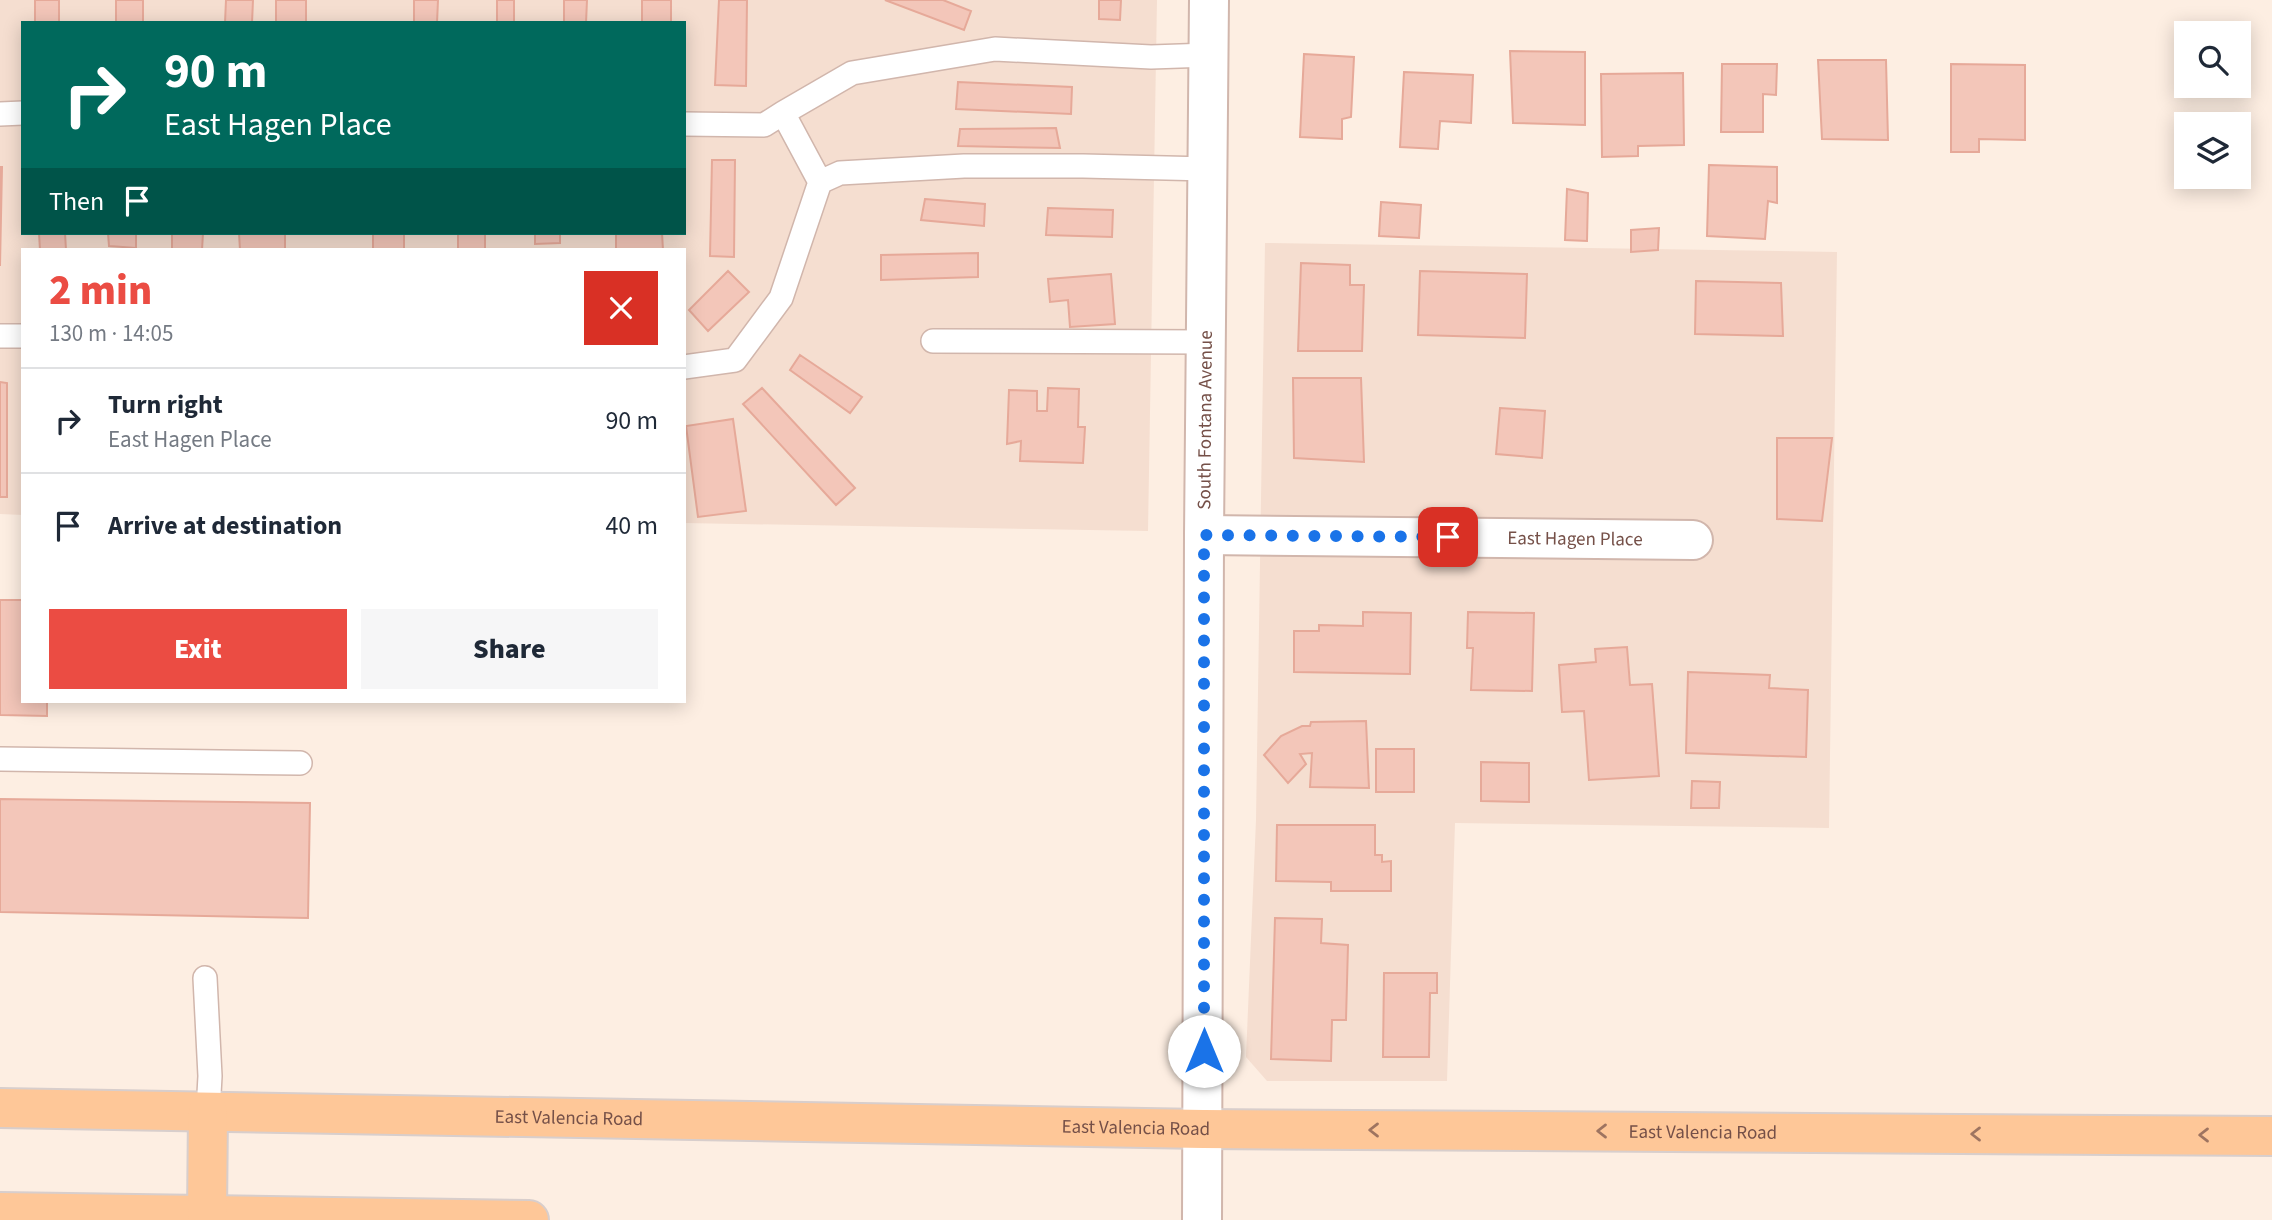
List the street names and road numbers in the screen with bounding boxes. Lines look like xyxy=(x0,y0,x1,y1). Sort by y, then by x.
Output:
street label: South Fontana Avenue xyxy=(1191,330,1219,510)
street label: East Hagen Place xyxy=(1507,525,1643,553)
street label: East Valencia Road xyxy=(494,1103,643,1133)
street label: East Valencia Road xyxy=(1061,1113,1210,1143)
street label: East Valencia Road xyxy=(1628,1118,1777,1146)

